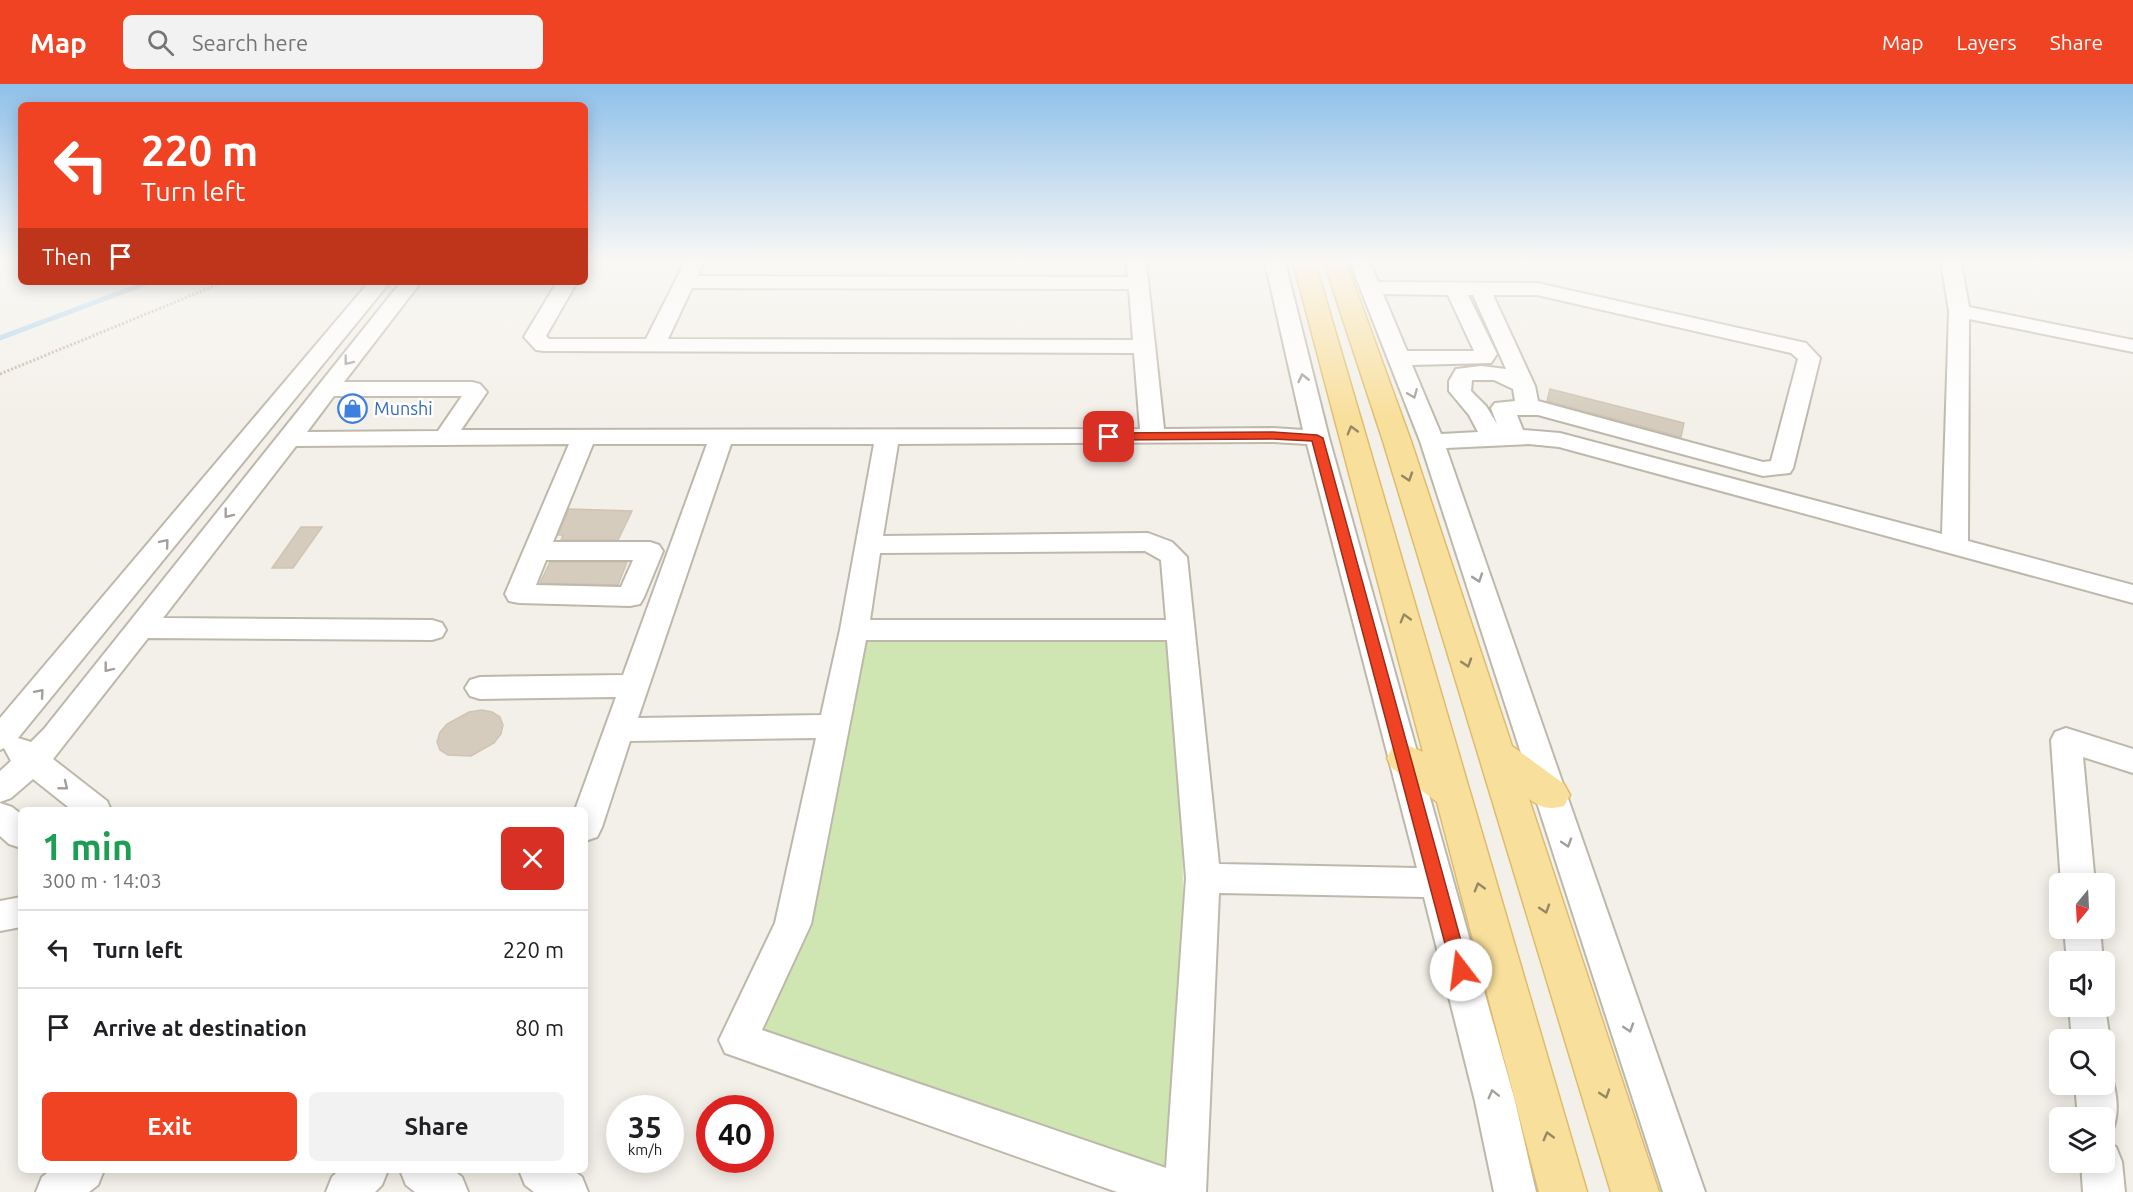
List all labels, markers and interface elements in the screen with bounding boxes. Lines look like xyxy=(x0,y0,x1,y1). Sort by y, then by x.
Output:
search box xyxy=(123,15,543,69)
icon: search xyxy=(144,26,177,59)
text: Map xyxy=(30,27,87,58)
text: Search here xyxy=(192,30,308,55)
text: Map xyxy=(1882,30,1923,54)
text: Layers xyxy=(1956,30,2017,54)
text: Share xyxy=(2050,30,2103,54)
icon: left xyxy=(42,126,120,204)
text: 220 m xyxy=(141,127,258,174)
text: Turn left xyxy=(141,176,245,206)
icon: arrive xyxy=(104,240,137,273)
text: Then xyxy=(42,244,92,269)
one-way arrow xyxy=(345,354,356,365)
one-way arrow xyxy=(1297,373,1310,383)
one-way arrow xyxy=(1406,388,1418,399)
shop icon: Munshi xyxy=(337,392,369,424)
place label: Munshi xyxy=(374,398,433,418)
pin xyxy=(1083,411,1134,462)
icon: arrive xyxy=(1092,420,1125,453)
one-way arrow xyxy=(1347,425,1359,436)
one-way arrow xyxy=(1401,471,1413,482)
one-way arrow xyxy=(224,507,235,518)
one-way arrow xyxy=(158,539,169,550)
one-way arrow xyxy=(1471,572,1484,583)
one-way arrow xyxy=(1399,613,1412,623)
one-way arrow xyxy=(1460,657,1472,668)
one-way arrow xyxy=(104,661,115,672)
one-way arrow xyxy=(33,689,44,700)
one-way arrow xyxy=(58,778,69,789)
text: 1 min xyxy=(42,826,133,867)
button: close xyxy=(501,827,564,890)
one-way arrow xyxy=(1560,837,1572,848)
text: 300 m · 14:03 xyxy=(42,869,162,892)
north arrow xyxy=(2049,873,2115,939)
map controls xyxy=(2049,873,2115,1173)
one-way arrow xyxy=(1474,882,1487,892)
one-way arrow xyxy=(1538,903,1551,914)
icon: left xyxy=(42,933,75,966)
text: Turn left xyxy=(93,937,183,962)
text: 220 m xyxy=(503,937,564,962)
position arrow xyxy=(1429,938,1493,1002)
button: sound xyxy=(2049,951,2115,1017)
icon: arrive xyxy=(42,1011,75,1044)
text: Arrive at destination xyxy=(93,1015,307,1040)
text: 80 m xyxy=(515,1015,564,1040)
one-way arrow xyxy=(1621,1022,1634,1033)
button: search xyxy=(2049,1029,2115,1095)
one-way arrow xyxy=(1597,1088,1610,1099)
one-way arrow xyxy=(1487,1089,1500,1099)
button: Exit xyxy=(42,1092,297,1161)
button: Share xyxy=(309,1092,564,1161)
speed limit sign: 40 xyxy=(696,1095,774,1173)
button: layers xyxy=(2049,1107,2115,1173)
text: 35 xyxy=(628,1110,662,1144)
one-way arrow xyxy=(1542,1131,1555,1141)
text: km/h xyxy=(628,1141,662,1158)

